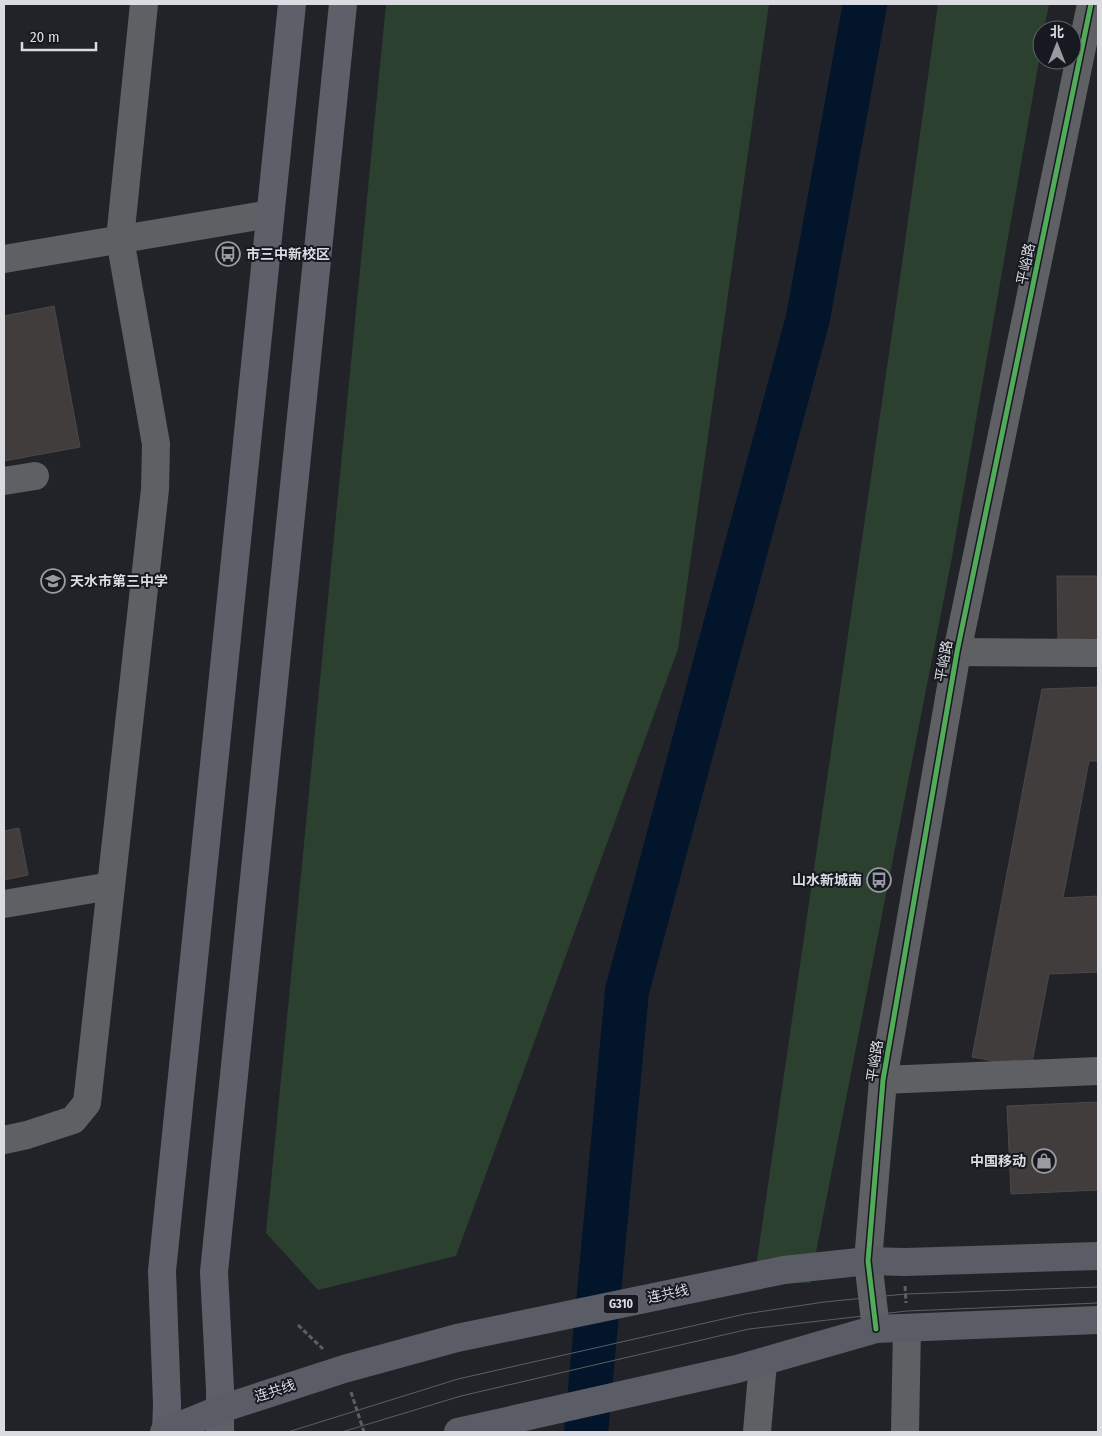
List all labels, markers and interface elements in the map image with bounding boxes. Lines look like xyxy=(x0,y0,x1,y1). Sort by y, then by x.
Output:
scale bar xyxy=(22,20,96,52)
north arrow xyxy=(1032,20,1082,70)
text: 北 xyxy=(1050,24,1064,41)
text: 20 m xyxy=(30,28,60,46)
bus stop icon: 市三中新校区 xyxy=(215,241,241,267)
street label: 平峪路 xyxy=(1013,242,1039,286)
place label: 市三中新校区 xyxy=(246,246,330,263)
school or university icon: 天水市第三中学 xyxy=(40,568,66,594)
place label: 天水市第三中学 xyxy=(70,573,168,590)
street label: 平峪路 xyxy=(932,639,956,683)
bus stop icon: 山水新城南 xyxy=(866,867,892,893)
place label: 山水新城南 xyxy=(792,872,862,889)
street label: 平峪路 xyxy=(863,1039,887,1083)
shop icon: 中国移动 xyxy=(1031,1148,1057,1174)
place label: 中国移动 xyxy=(970,1153,1026,1170)
street label: 连共线 xyxy=(646,1281,690,1307)
road number: G310 xyxy=(604,1295,638,1314)
street label: 连共线 xyxy=(252,1376,298,1406)

